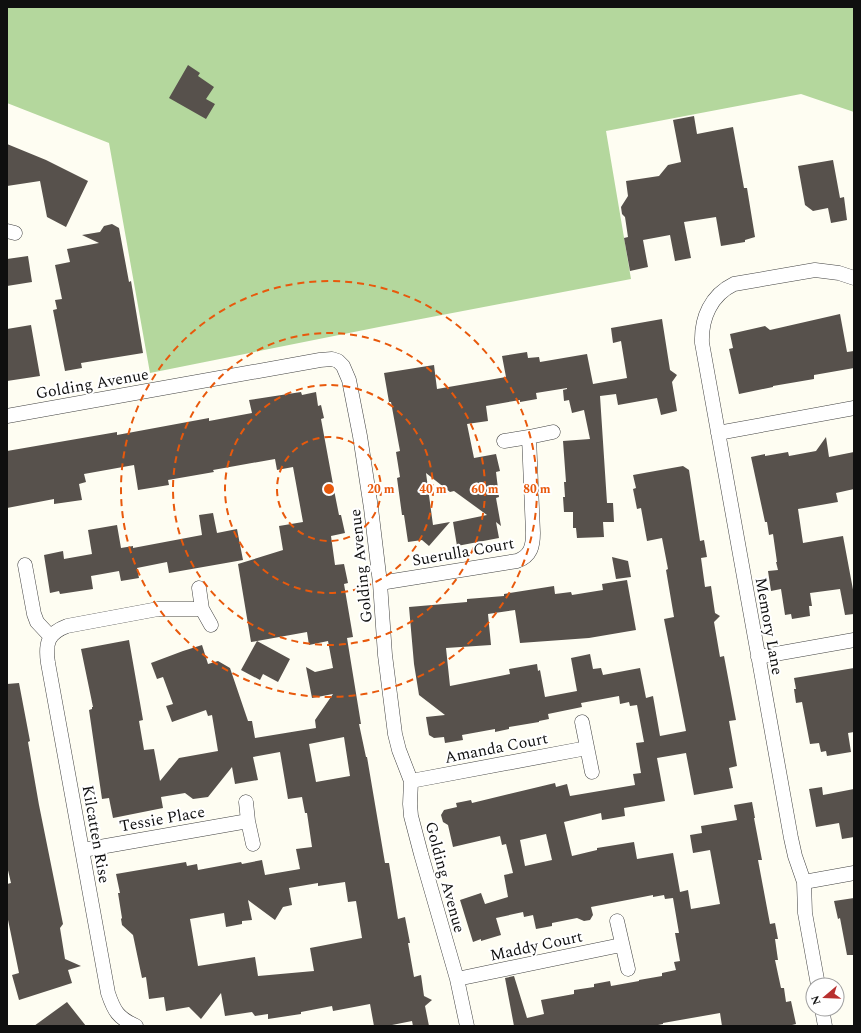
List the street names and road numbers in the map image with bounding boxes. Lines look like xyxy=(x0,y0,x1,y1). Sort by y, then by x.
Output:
street label: Golding Avenue xyxy=(34,362,151,406)
street label: Golding Avenue xyxy=(343,508,379,624)
street label: Suerulla Court xyxy=(410,531,516,573)
street label: Memory Lane xyxy=(749,576,789,677)
street label: Amanda Court xyxy=(442,726,550,770)
street label: Kilcatten Rise xyxy=(76,783,116,885)
street label: Tessie Place xyxy=(118,800,207,838)
street label: Golding Avenue xyxy=(419,819,471,936)
street label: Maddy Court xyxy=(488,924,585,967)

